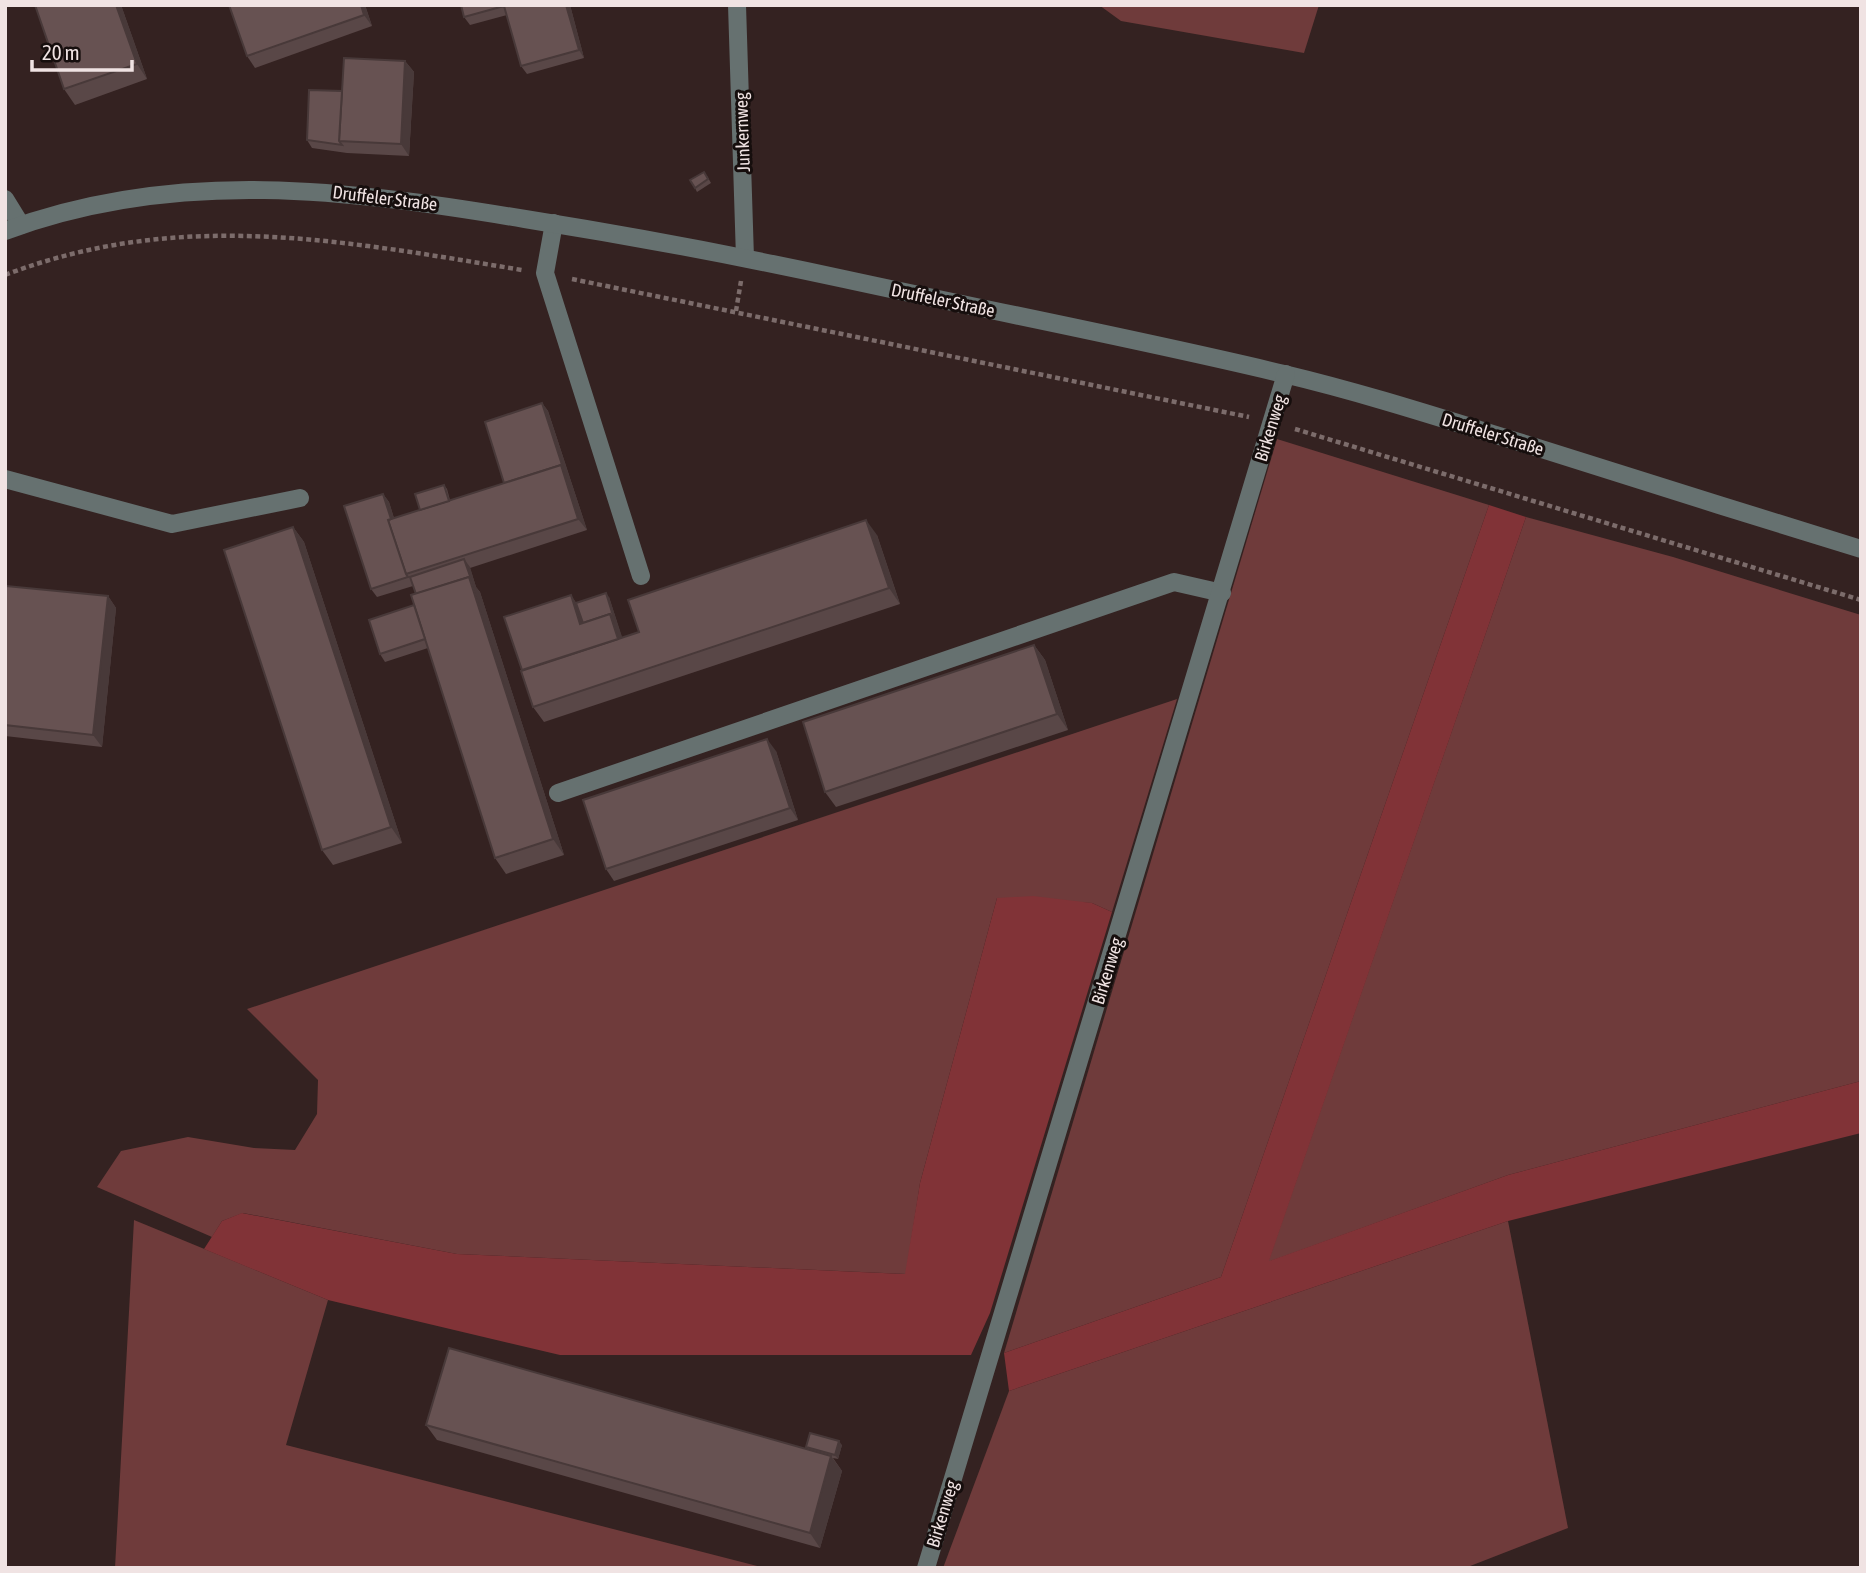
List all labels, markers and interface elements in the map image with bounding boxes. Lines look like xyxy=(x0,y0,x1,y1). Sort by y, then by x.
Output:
scale bar xyxy=(32,28,131,72)
text: 20 m xyxy=(42,40,80,64)
street label: Junkernweg xyxy=(730,92,754,172)
street label: Druffeler Straße xyxy=(331,181,439,215)
street label: Druffeler Straße xyxy=(889,279,997,321)
street label: Birkenweg xyxy=(1250,392,1290,464)
street label: Druffeler Straße xyxy=(1440,409,1546,459)
street label: Birkenweg xyxy=(1087,935,1127,1007)
street label: Birkenweg xyxy=(922,1478,962,1550)

